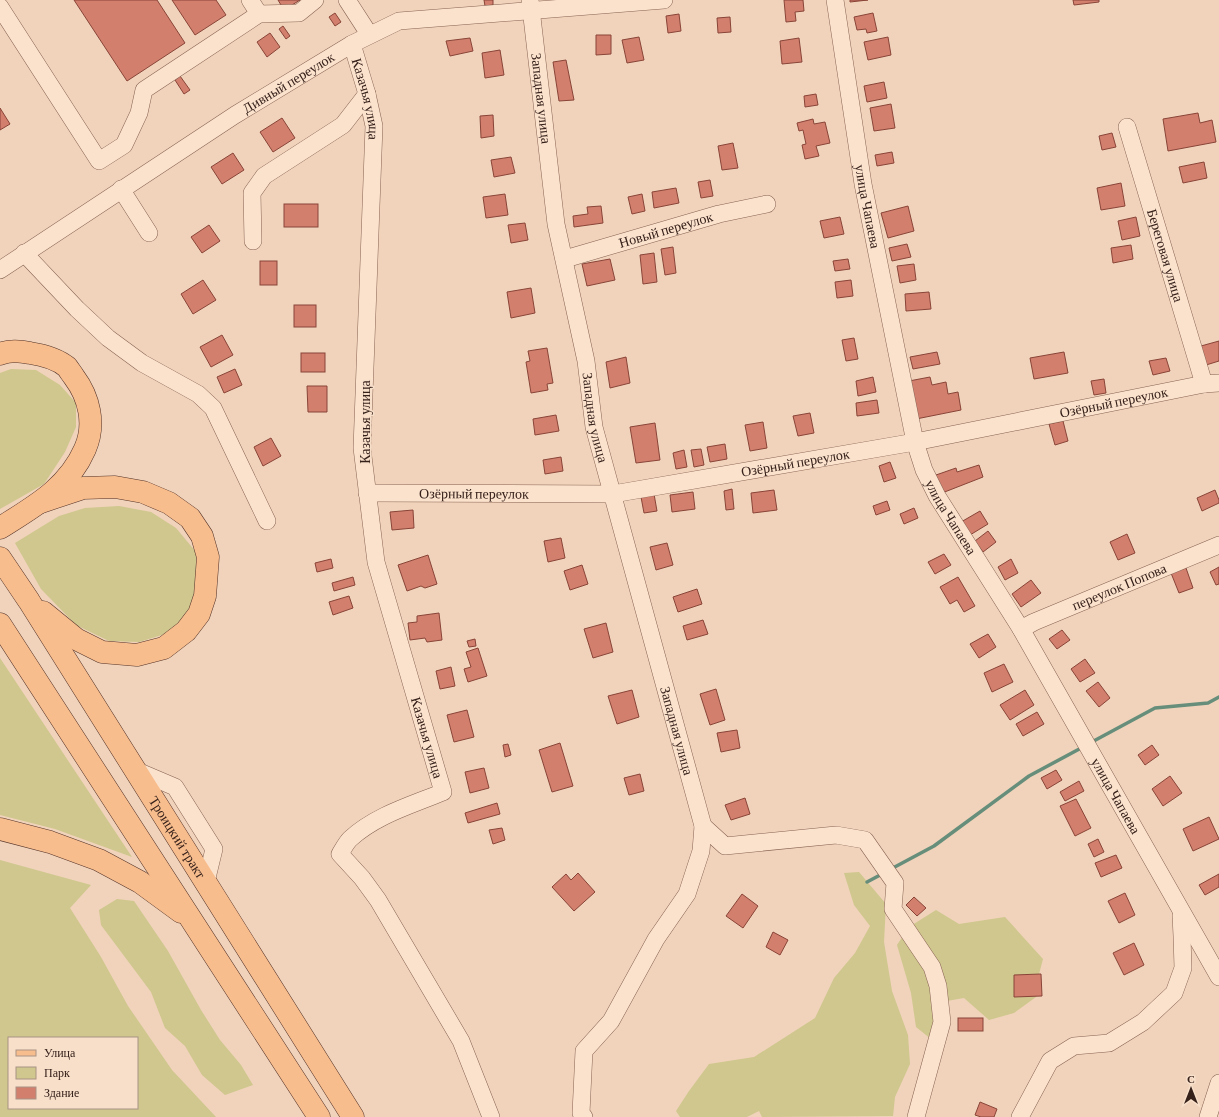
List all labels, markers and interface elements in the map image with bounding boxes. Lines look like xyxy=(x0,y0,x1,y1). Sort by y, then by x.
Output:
street label: Дивный переулок xyxy=(240,49,337,117)
street label: Западная улица xyxy=(528,52,555,145)
street label: Казачья улица xyxy=(349,56,382,141)
street label: улица Чапаева xyxy=(852,163,884,250)
street label: Береговая улица xyxy=(1144,207,1187,304)
street label: Новый переулок xyxy=(617,208,715,251)
street label: Западная улица xyxy=(579,372,612,465)
street label: Казачья улица xyxy=(357,379,373,464)
street label: Озёрный переулок xyxy=(1058,383,1169,421)
street label: Озёрный переулок xyxy=(740,445,851,480)
street label: улица Чапаева xyxy=(922,477,980,558)
street label: Озёрный переулок xyxy=(419,485,529,502)
street label: переулок Попова xyxy=(1070,560,1169,613)
street label: Западная улица xyxy=(657,684,697,778)
street label: Казачья улица xyxy=(408,695,447,781)
street label: улица Чапаева xyxy=(1088,755,1144,837)
street label: Троицкий тракт xyxy=(146,793,209,881)
legend xyxy=(8,1037,138,1109)
text: Улица xyxy=(44,1046,76,1060)
text: Парк xyxy=(44,1066,70,1080)
north arrow xyxy=(1171,1069,1211,1109)
text: С xyxy=(1187,1073,1195,1085)
text: Здание xyxy=(44,1086,79,1100)

